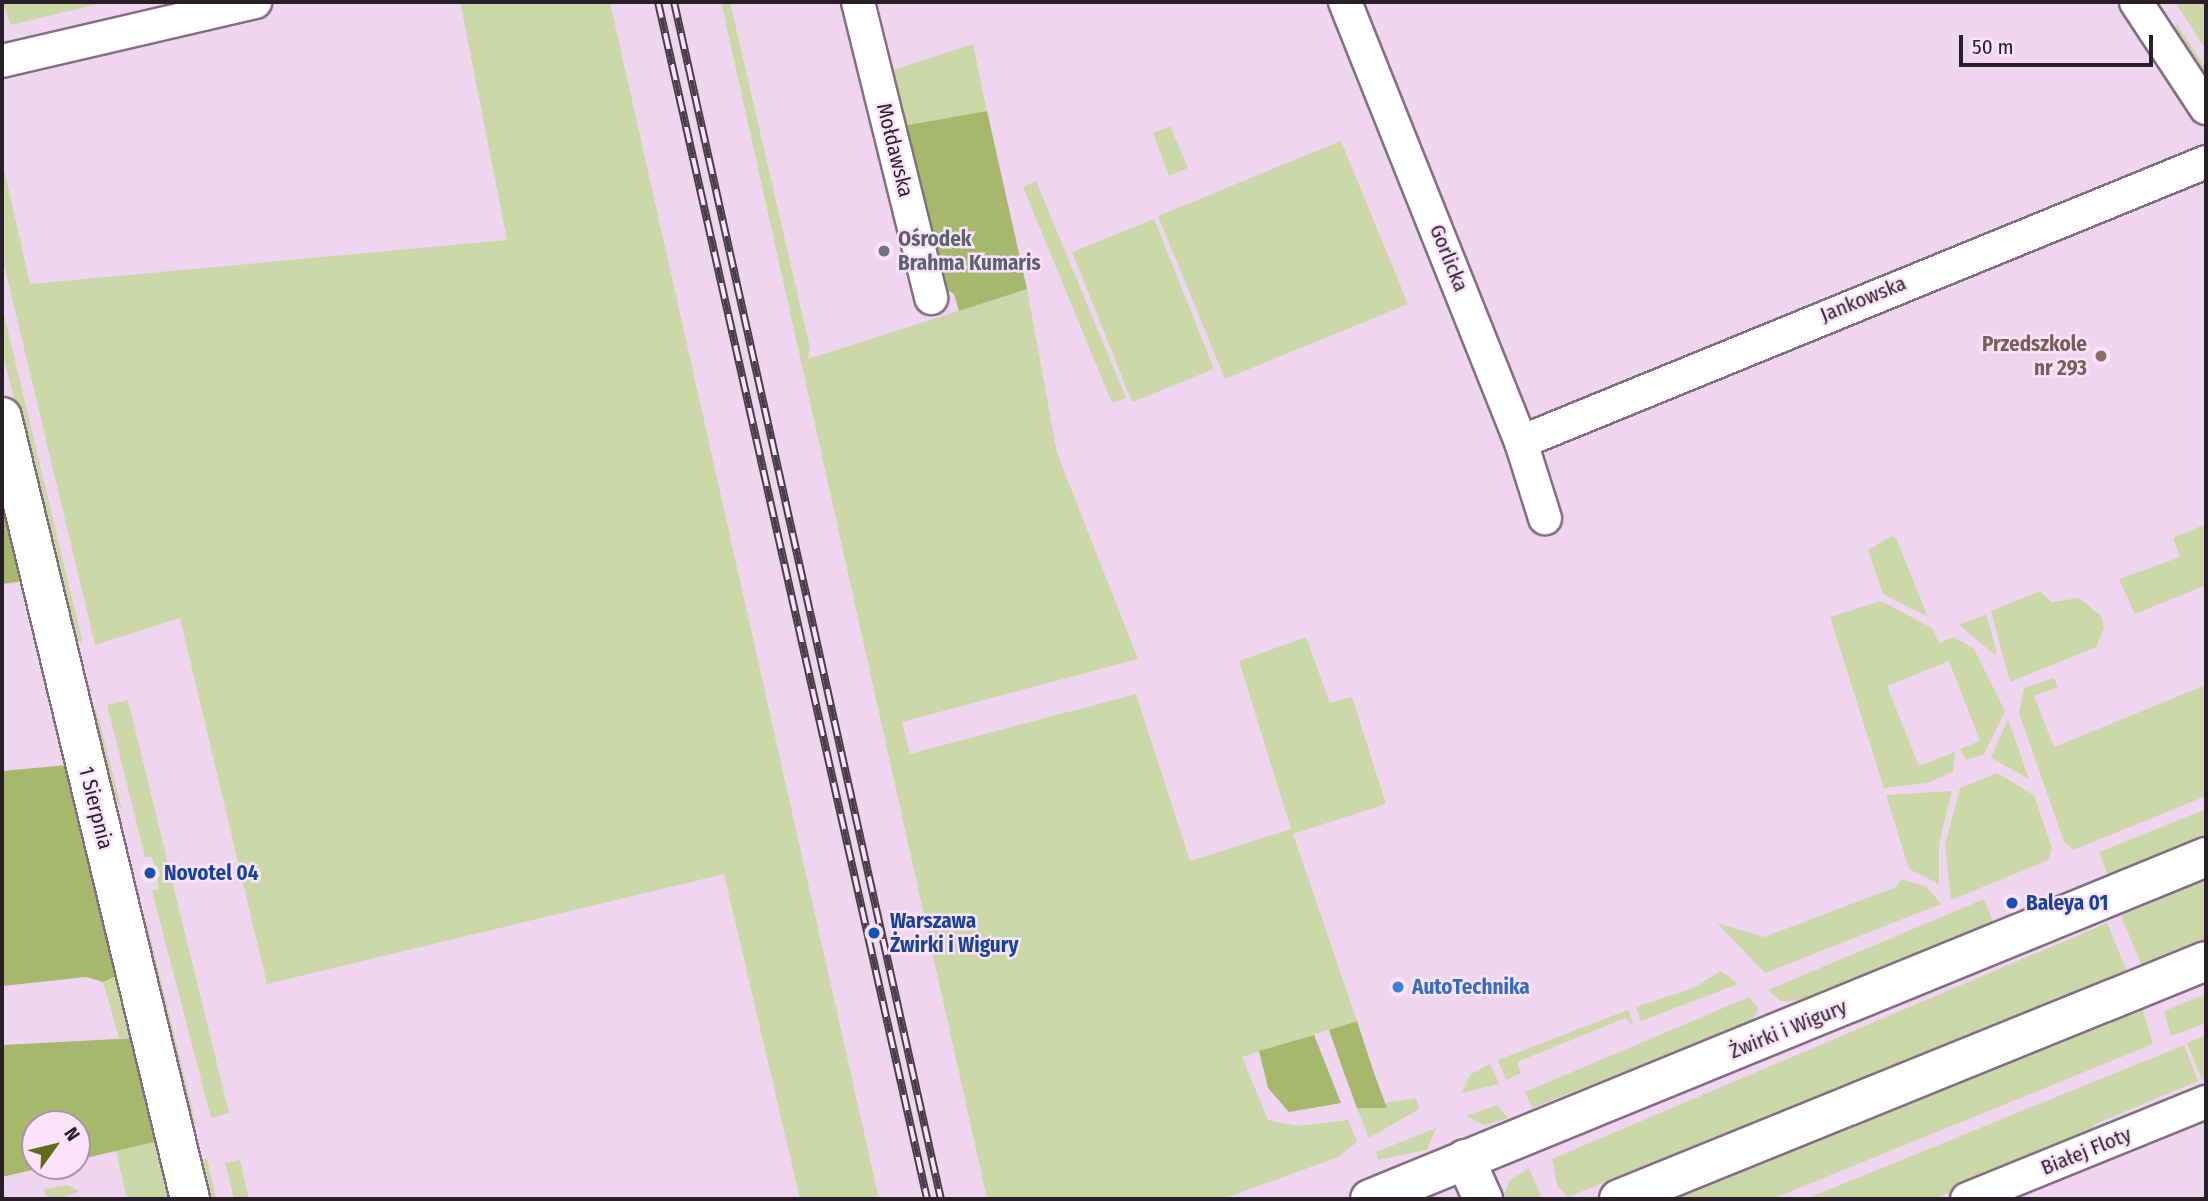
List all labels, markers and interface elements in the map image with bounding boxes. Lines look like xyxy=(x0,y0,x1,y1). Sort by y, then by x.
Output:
scale bar xyxy=(1963,21,2157,65)
text: 50 m xyxy=(1972,34,2014,60)
street label: Mołdawska xyxy=(871,100,919,200)
street label: Gorlicka xyxy=(1424,221,1474,295)
place label: Ośrodek Brahma Kumaris xyxy=(898,226,1041,276)
marker: Ośrodek Brahma Kumaris xyxy=(876,243,892,259)
street label: Jankowska xyxy=(1816,270,1910,328)
place label: Przedszkole nr 293 xyxy=(1982,331,2087,381)
marker: Przedszkole nr 293 xyxy=(2093,348,2109,364)
street label: 1 Sierpnia xyxy=(74,764,118,852)
place label: Novotel 04 xyxy=(164,860,259,886)
marker: Novotel 04 xyxy=(142,865,158,881)
place label: Baleya 01 xyxy=(2026,890,2108,916)
marker: Baleya 01 xyxy=(2004,895,2020,911)
place label: Warszawa Żwirki i Wigury xyxy=(890,908,1018,958)
marker: Warszawa Żwirki i Wigury xyxy=(864,923,884,943)
place label: AutoTechnika xyxy=(1412,974,1530,1000)
marker: AutoTechnika xyxy=(1390,979,1406,995)
street label: Żwirki i Wigury xyxy=(1725,994,1851,1064)
north arrow xyxy=(21,1110,91,1180)
street label: Białej Floty xyxy=(2037,1122,2135,1180)
text: N xyxy=(59,1123,85,1145)

